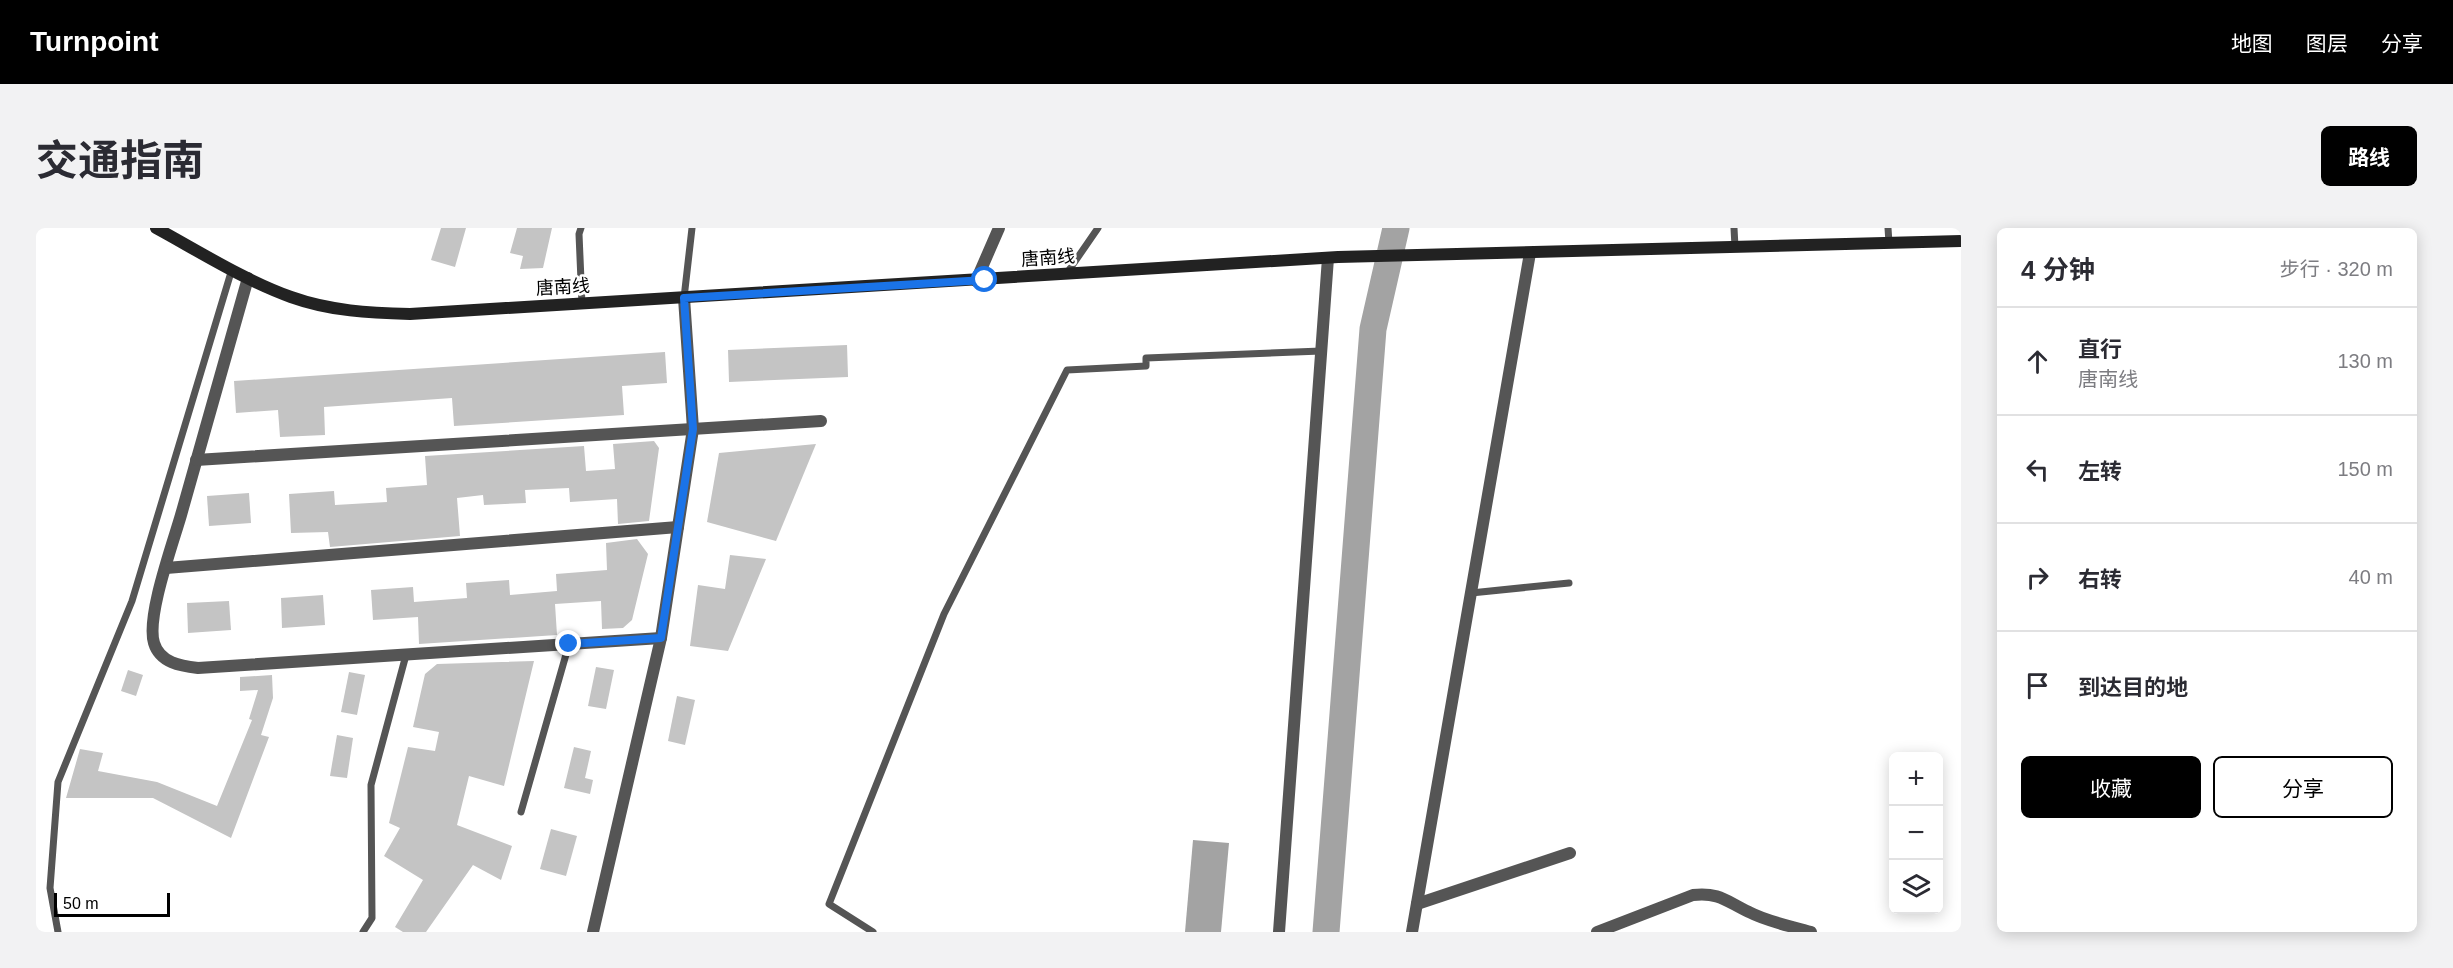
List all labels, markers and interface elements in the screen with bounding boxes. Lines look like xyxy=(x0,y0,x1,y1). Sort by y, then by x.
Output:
text: Turnpoint xyxy=(30,26,159,57)
text: 地图 xyxy=(2231,32,2273,55)
text: 图层 xyxy=(2306,32,2348,55)
text: 分享 xyxy=(2381,32,2423,55)
button: 路线 xyxy=(2321,126,2417,186)
text: 交通指南 xyxy=(36,137,204,184)
street label: 唐南线 xyxy=(1020,246,1076,270)
text: 4 分钟 xyxy=(2021,255,2095,285)
text: 步行 · 320 m xyxy=(2280,258,2393,280)
route start xyxy=(971,266,997,292)
street label: 唐南线 xyxy=(536,276,590,298)
text: 直行 xyxy=(2078,337,2122,362)
icon: ahead xyxy=(2021,345,2054,378)
text: 130 m xyxy=(2337,350,2393,372)
text: 唐南线 xyxy=(2078,368,2138,390)
icon: left xyxy=(2021,453,2054,486)
text: 150 m xyxy=(2337,458,2393,480)
text: 左转 xyxy=(2078,459,2122,484)
icon: right xyxy=(2021,561,2054,594)
text: 40 m xyxy=(2349,566,2393,588)
text: 右转 xyxy=(2078,567,2122,592)
route end xyxy=(555,630,581,656)
icon: arrive xyxy=(2021,669,2054,702)
text: 到达目的地 xyxy=(2078,675,2188,700)
map controls xyxy=(1889,752,1943,914)
button: + xyxy=(1889,752,1943,806)
button: 收藏 xyxy=(2021,756,2201,818)
button: 分享 xyxy=(2213,756,2393,818)
button: − xyxy=(1889,806,1943,860)
button: layers xyxy=(1889,860,1943,914)
scale bar xyxy=(54,890,170,918)
text: 50 m xyxy=(63,895,99,912)

